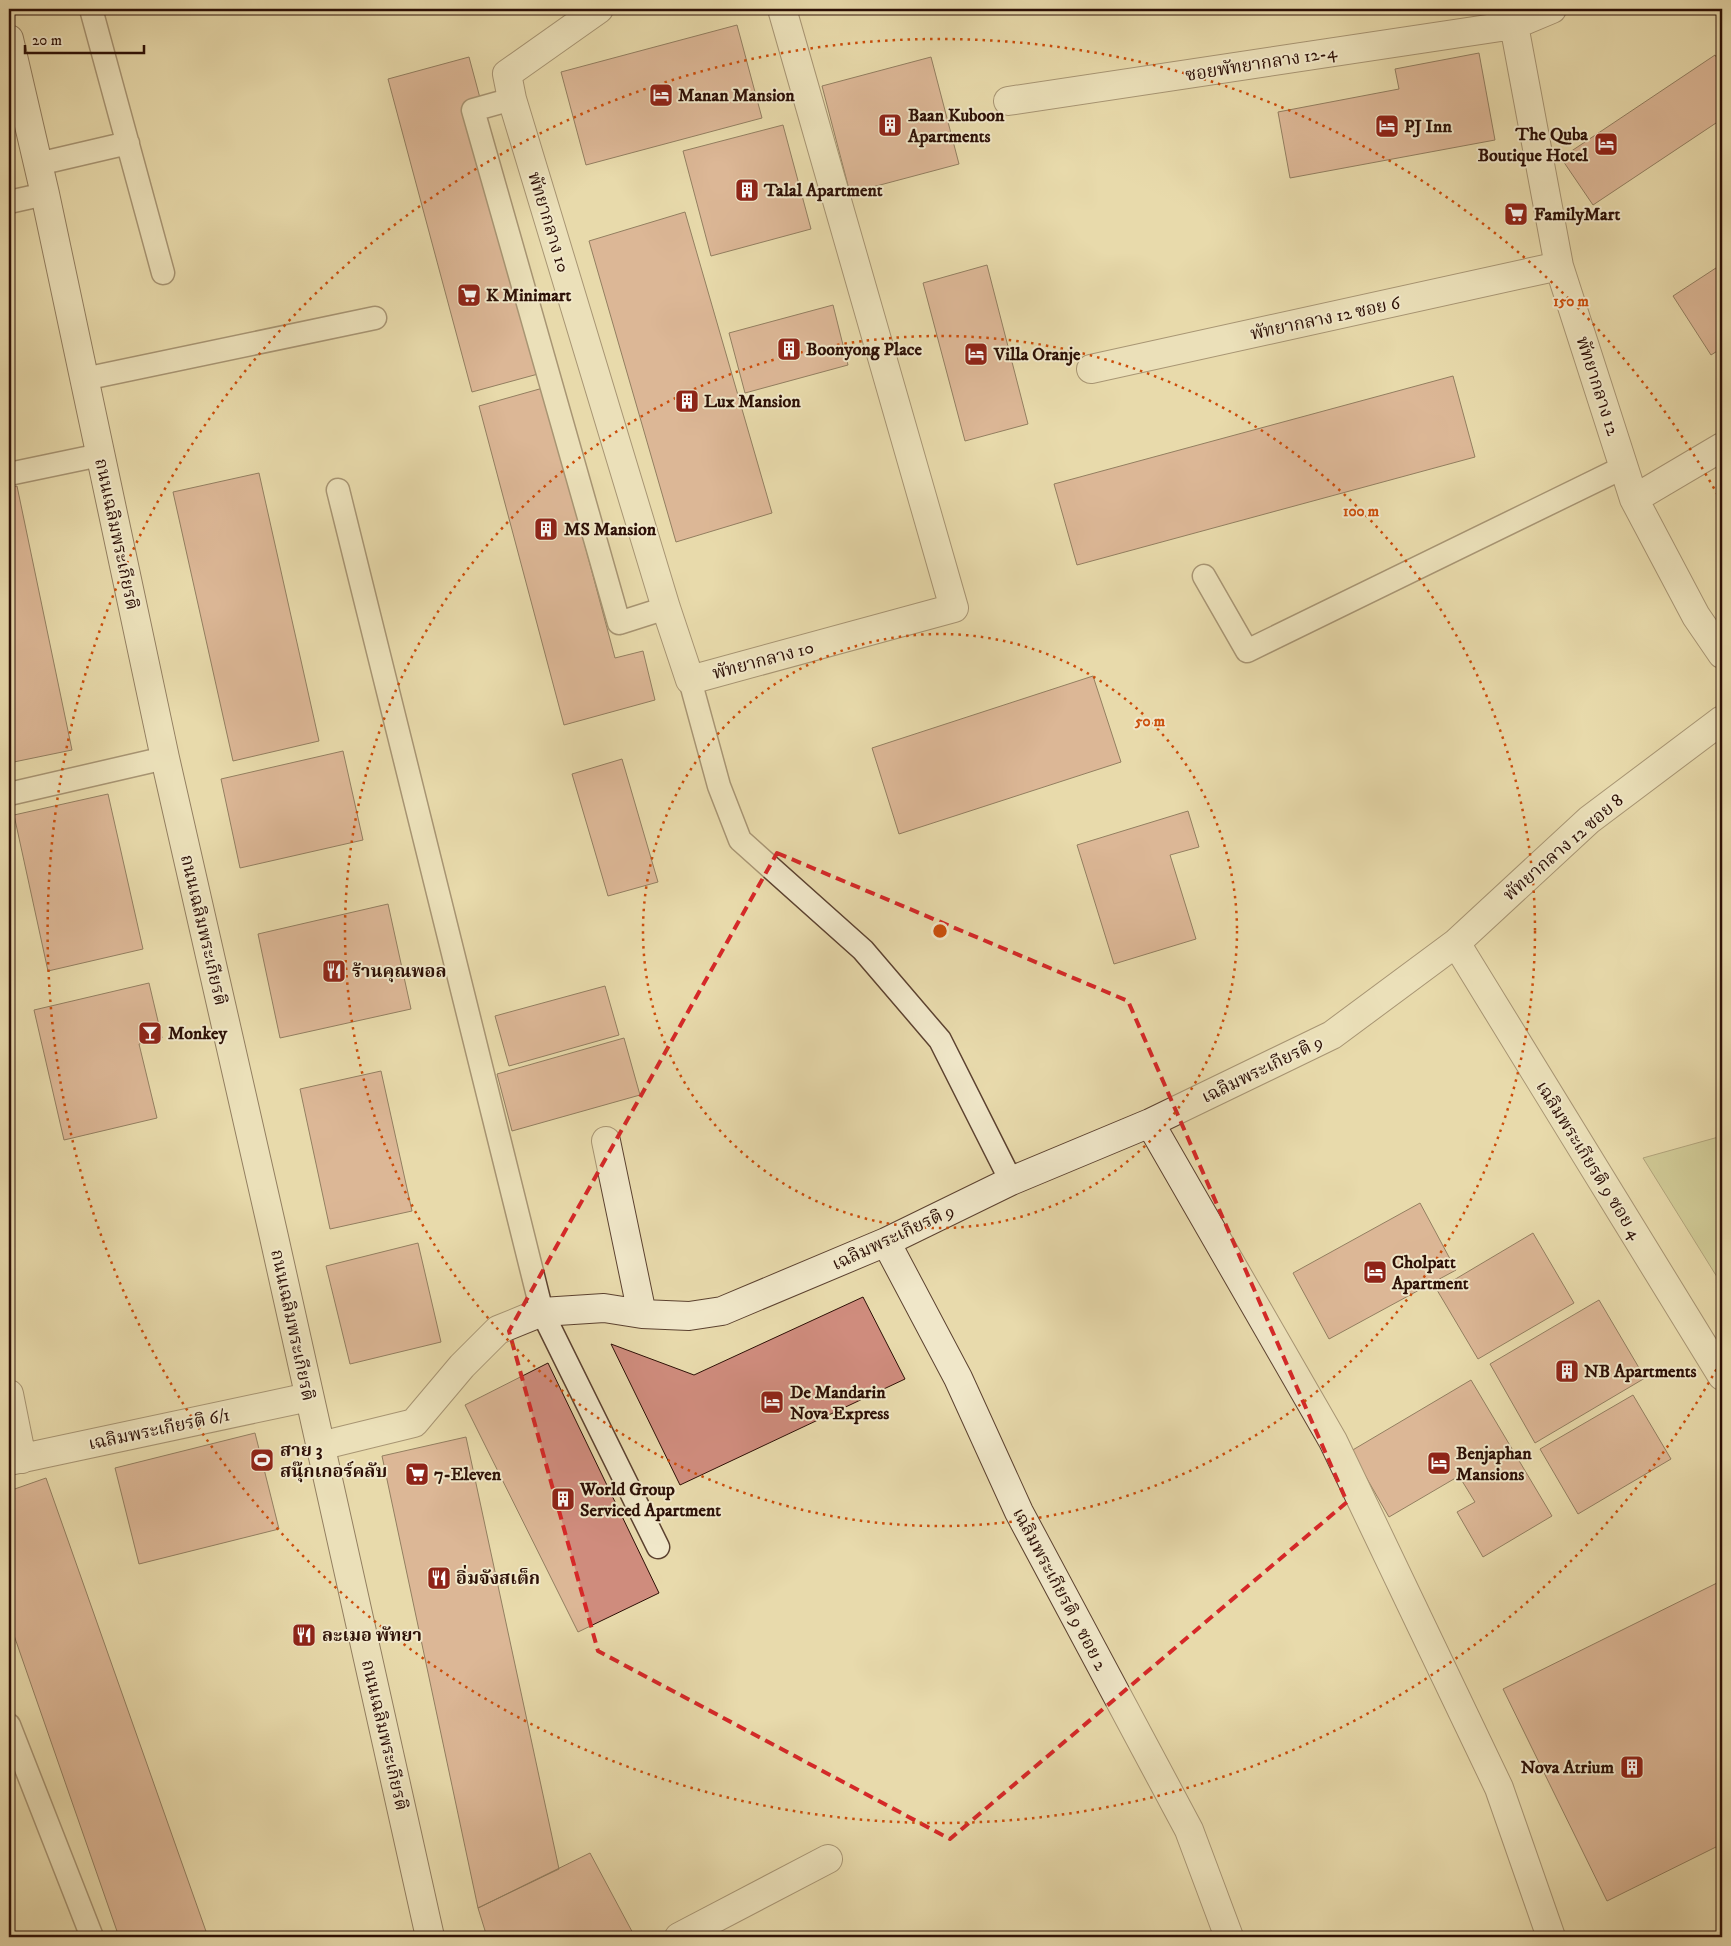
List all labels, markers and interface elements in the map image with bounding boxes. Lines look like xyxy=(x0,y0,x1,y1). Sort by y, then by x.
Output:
scale bar xyxy=(25,22,144,54)
text: 20 m xyxy=(32,31,62,50)
street label: ซอยพัทยากลาง 12-4 xyxy=(1184,41,1339,87)
hotel icon: Manan Mansion xyxy=(648,82,674,108)
place label: Manan Mansion xyxy=(678,85,795,107)
place label: Baan Kuboon Apartments xyxy=(907,105,1005,148)
building icon: Baan Kuboon Apartments xyxy=(877,112,903,138)
hotel icon: PJ Inn xyxy=(1374,113,1400,139)
place label: PJ Inn xyxy=(1404,116,1452,138)
place label: The Quba Boutique Hotel xyxy=(1478,124,1589,167)
hotel icon: The Quba Boutique Hotel xyxy=(1593,131,1619,157)
street label: พัทยากลาง 10 xyxy=(522,169,574,275)
building icon: Talal Apartment xyxy=(734,177,760,203)
place label: Talal Apartment xyxy=(763,180,883,202)
supermarket icon: FamilyMart xyxy=(1503,201,1529,227)
place label: FamilyMart xyxy=(1534,204,1620,226)
supermarket icon: K Minimart xyxy=(456,282,482,308)
place label: K Minimart xyxy=(486,285,572,307)
street label: พัทยากลาง 12 ซอย 6 xyxy=(1248,292,1403,346)
text: 150 m xyxy=(1553,292,1589,311)
street label: พัทยากลาง 12 xyxy=(1571,334,1624,439)
building icon: Boonyong Place xyxy=(776,336,802,362)
place label: Boonyong Place xyxy=(806,339,923,361)
hotel icon: Villa Oranje xyxy=(963,341,989,367)
place label: Villa Oranje xyxy=(993,344,1081,366)
building icon: Lux Mansion xyxy=(674,388,700,414)
place label: Lux Mansion xyxy=(704,391,801,413)
street label: ถนนเฉลิมพระเกียรติ xyxy=(89,456,143,612)
text: 100 m xyxy=(1343,502,1380,521)
building icon: MS Mansion xyxy=(533,516,559,542)
place label: MS Mansion xyxy=(564,519,657,541)
street label: พัทยากลาง 10 xyxy=(710,637,816,685)
text: 50 m xyxy=(1134,712,1166,731)
street label: พัทยากลาง 12 ซอย 8 xyxy=(1499,790,1628,906)
street label: ถนนเฉลิมพระเกียรติ xyxy=(175,853,231,1008)
centre of rings xyxy=(931,922,949,940)
restaurant icon: ร้านคุณพอล xyxy=(321,958,347,984)
place label: ร้านคุณพอล xyxy=(352,961,447,983)
bar icon: Monkey xyxy=(137,1020,163,1046)
place label: Monkey xyxy=(168,1023,228,1045)
street label: เฉลิมพระเกียรติ 9 xyxy=(1198,1031,1327,1109)
street label: เฉลิมพระเกียรติ 9 ซอย 4 xyxy=(1530,1077,1646,1244)
street label: เฉลิมพระเกียรติ 9 xyxy=(829,1200,958,1276)
street label: ถนนเฉลิมพระเกียรติ xyxy=(265,1247,319,1403)
place label: Cholpatt Apartment xyxy=(1391,1252,1469,1295)
hotel icon: Cholpatt Apartment xyxy=(1362,1259,1388,1285)
building icon: NB Apartments xyxy=(1554,1358,1580,1384)
place label: NB Apartments xyxy=(1584,1361,1697,1383)
place label: De Mandarin Nova Express xyxy=(790,1382,889,1425)
hotel icon: De Mandarin Nova Express xyxy=(759,1389,785,1415)
street label: เฉลิมพระเกียรติ 6/1 xyxy=(86,1404,232,1456)
place label: สาย 3 สนุ๊กเกอร์คลับ xyxy=(280,1440,387,1483)
place label: Benjaphan Mansions xyxy=(1456,1443,1532,1486)
sports icon: สาย 3 สนุ๊กเกอร์คลับ xyxy=(249,1447,275,1473)
hotel icon: Benjaphan Mansions xyxy=(1426,1450,1452,1476)
supermarket icon: 7-Eleven xyxy=(404,1461,430,1487)
place label: 7-Eleven xyxy=(434,1464,502,1486)
place label: World Group Serviced Apartment xyxy=(579,1479,721,1522)
building icon: World Group Serviced Apartment xyxy=(550,1486,576,1512)
street label: เฉลิมพระเกียรติ 9 ซอย 2 xyxy=(1007,1504,1111,1675)
place label: อิ่มจังสเต็ก xyxy=(456,1564,540,1590)
restaurant icon: อิ่มจังสเต็ก xyxy=(426,1565,452,1591)
restaurant icon: ละเมอ พัทยา xyxy=(291,1622,317,1648)
place label: ละเมอ พัทยา xyxy=(322,1625,422,1647)
street label: ถนนเฉลิมพระเกียรติ xyxy=(356,1658,412,1813)
building icon: Nova Atrium xyxy=(1619,1754,1645,1780)
place label: Nova Atrium xyxy=(1521,1757,1614,1779)

